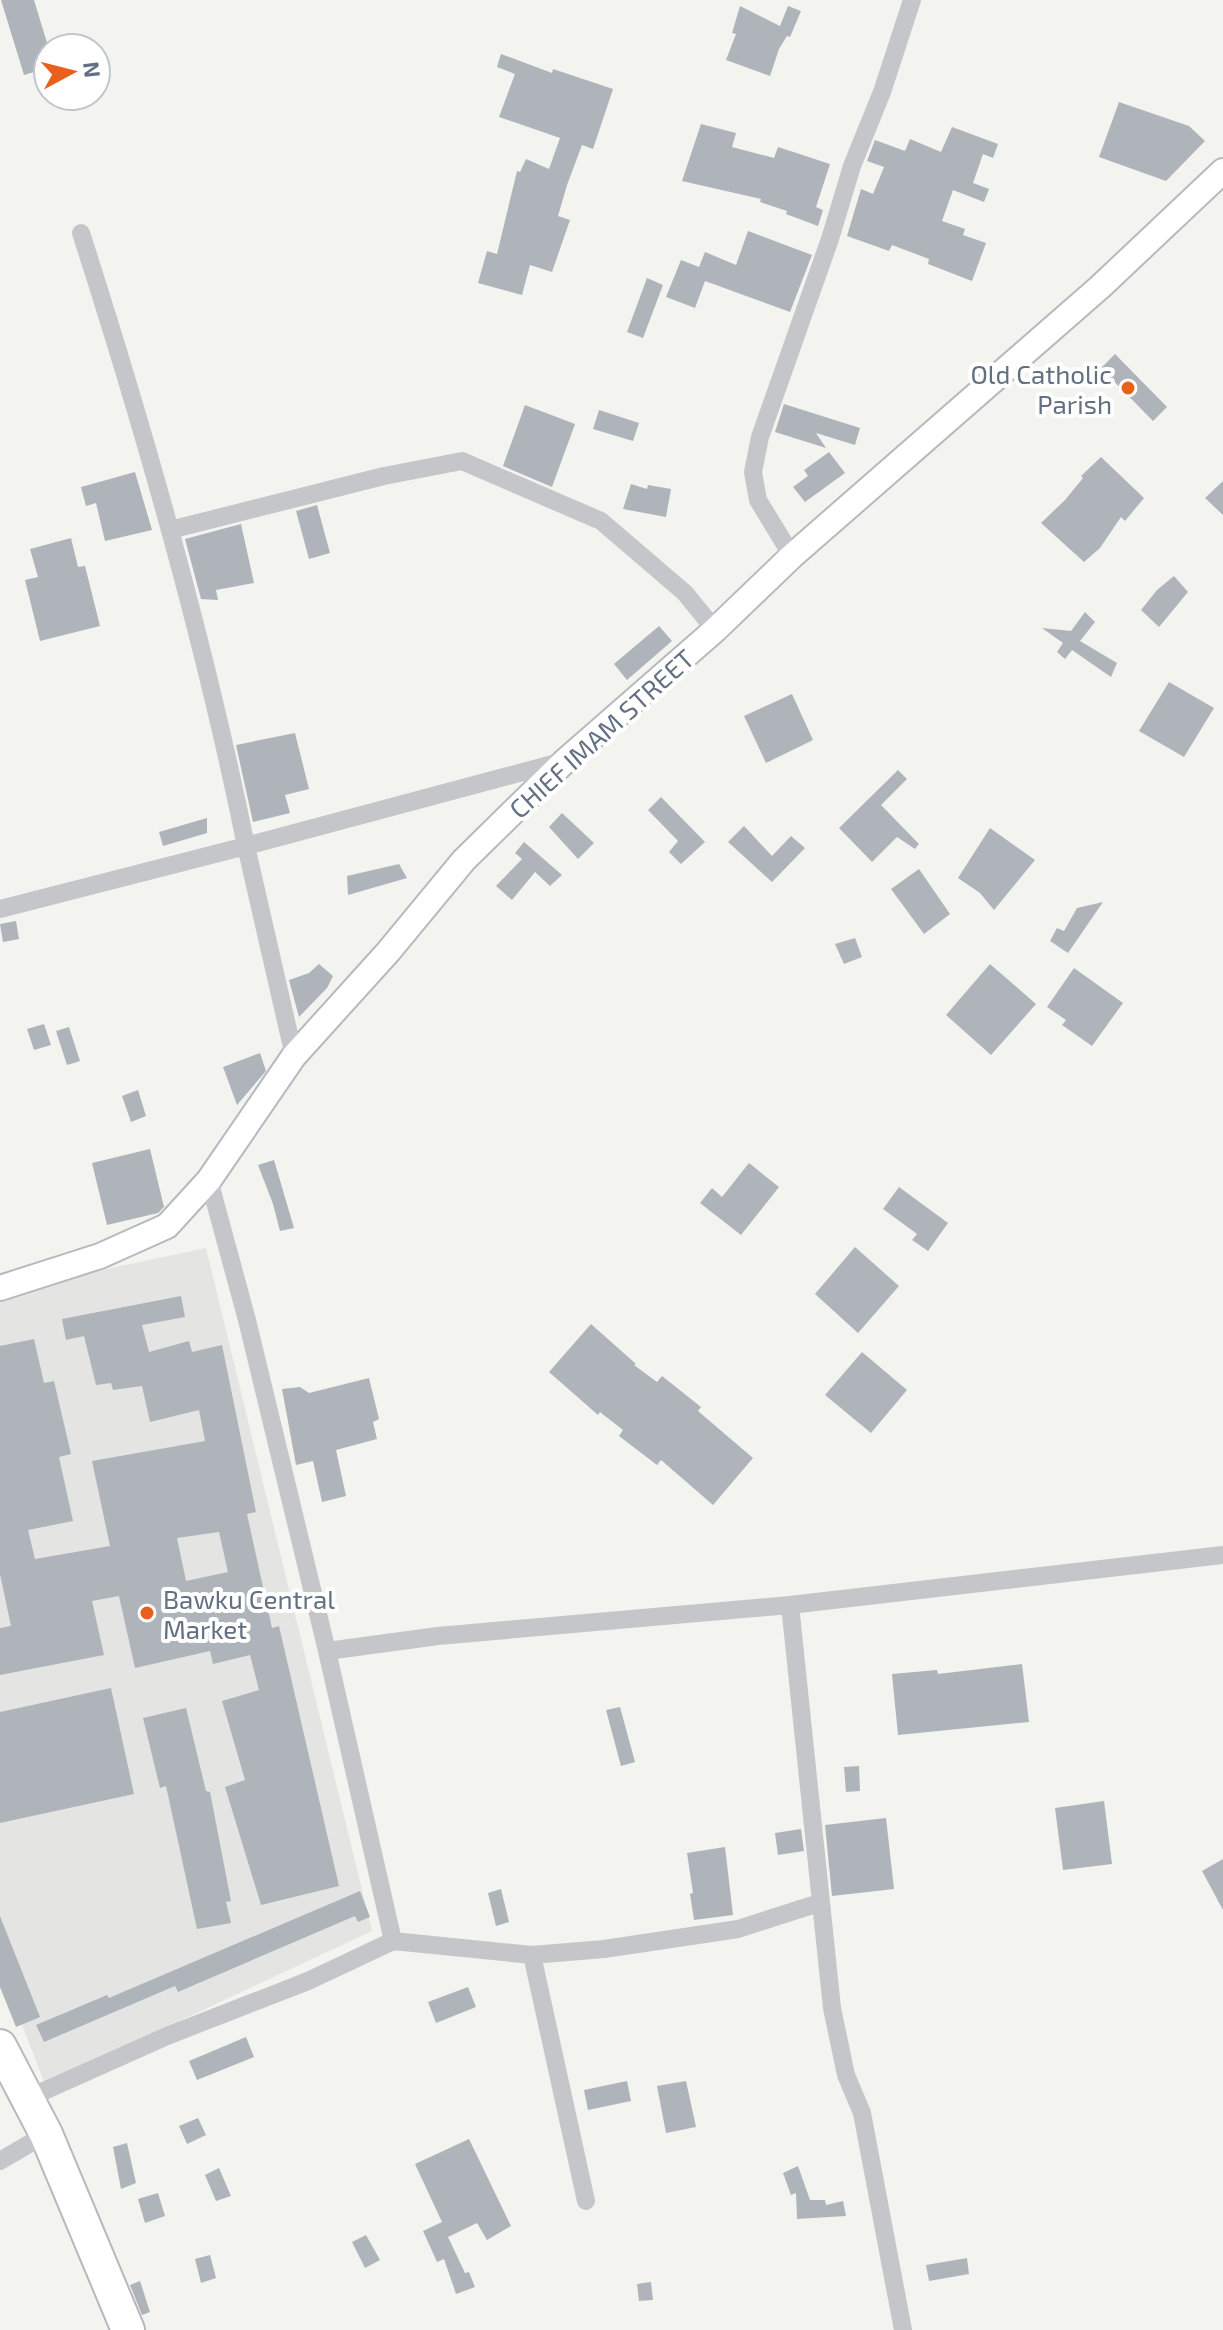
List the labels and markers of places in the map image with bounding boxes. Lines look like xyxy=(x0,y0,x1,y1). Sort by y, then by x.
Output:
place label: Old Catholic Parish xyxy=(970,358,1112,419)
marker: Old Catholic Parish xyxy=(1119,379,1137,397)
place label: Bawku Central Market xyxy=(163,1583,335,1644)
marker: Bawku Central Market xyxy=(138,1604,156,1622)

